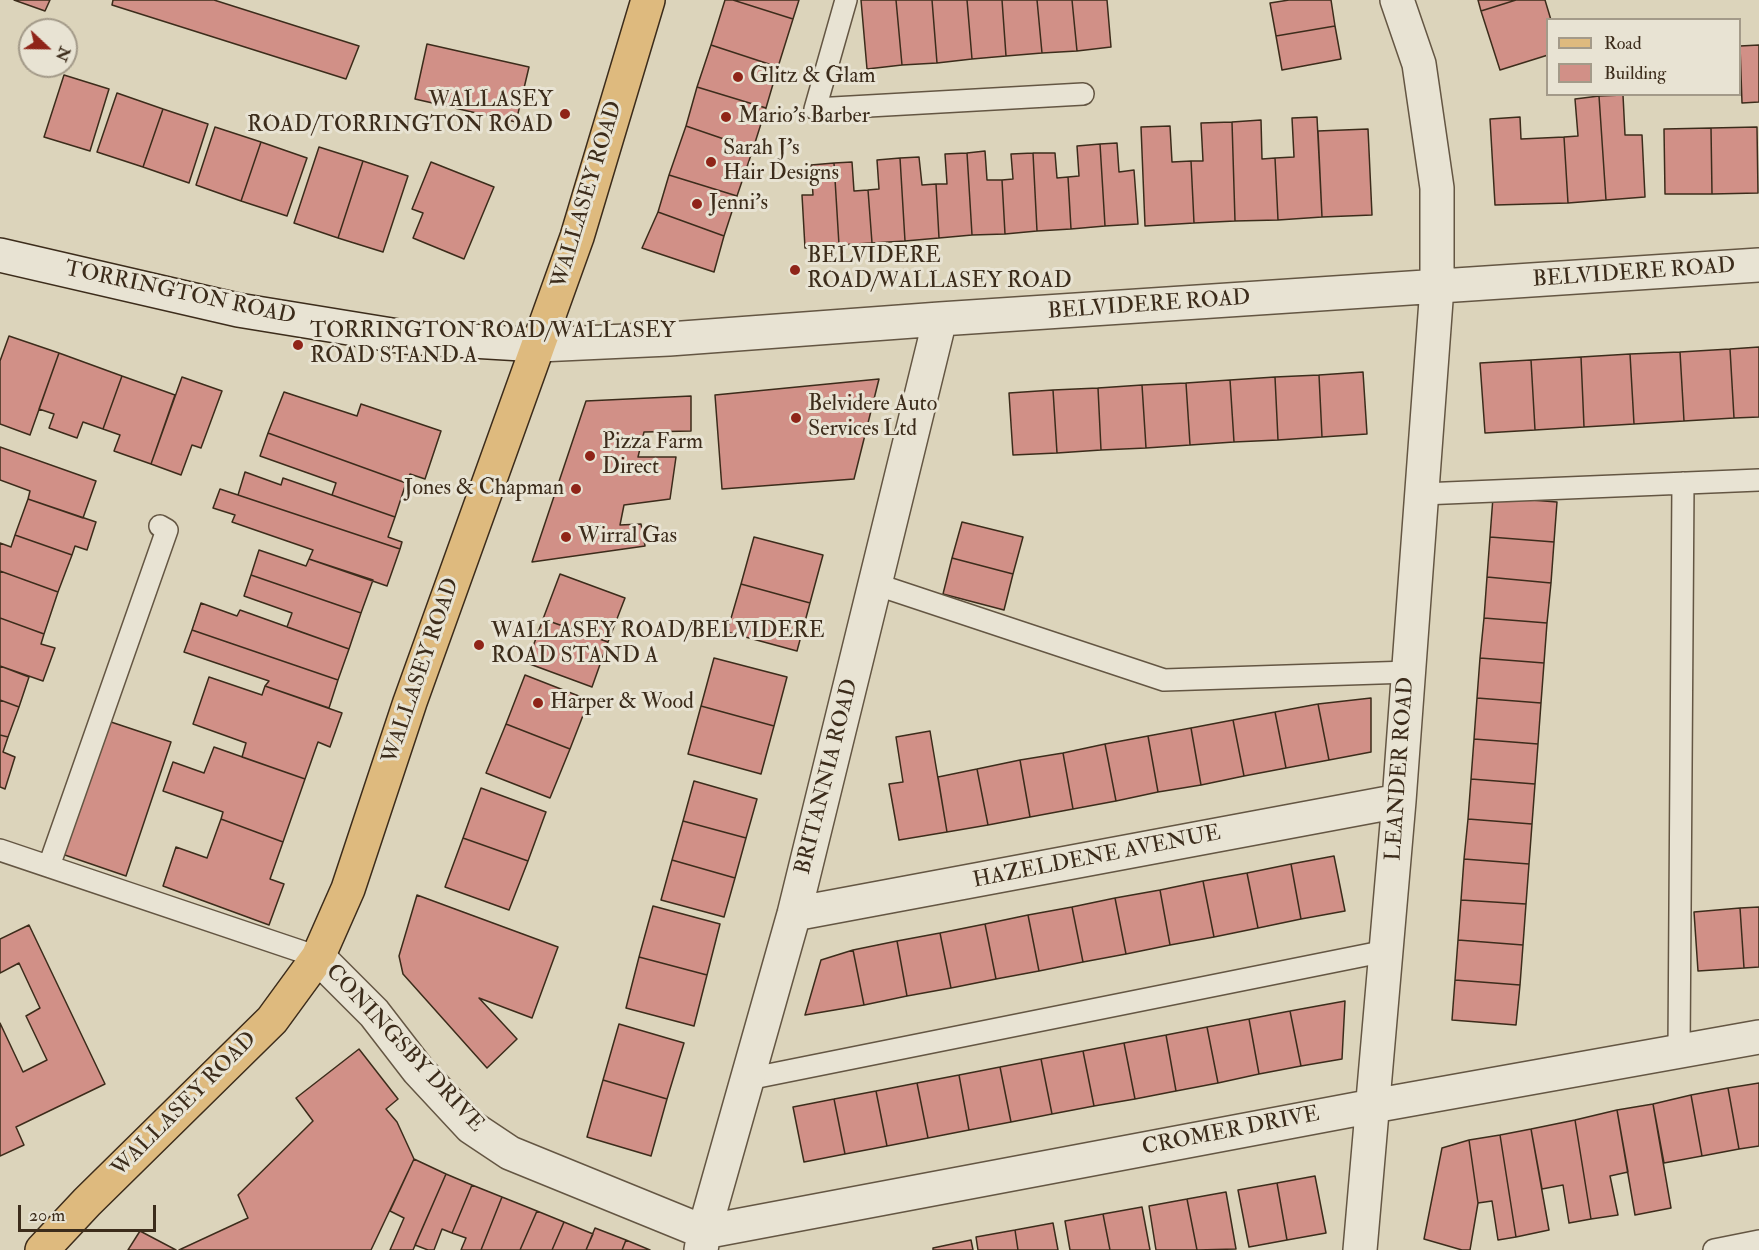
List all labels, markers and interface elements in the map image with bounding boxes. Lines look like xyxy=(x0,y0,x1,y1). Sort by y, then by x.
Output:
north arrow xyxy=(18,18,78,78)
legend xyxy=(1546,18,1741,96)
text: Road xyxy=(1604,32,1642,55)
text: N xyxy=(51,44,75,64)
text: Building xyxy=(1604,62,1666,85)
place label: Glitz & Glam xyxy=(750,64,876,90)
marker: Glitz & Glam xyxy=(731,70,745,84)
place label: WALLASEY ROAD/TORRINGTON ROAD xyxy=(247,88,553,140)
street label: WALLASEY ROAD xyxy=(547,98,629,292)
place label: Mario's Barber xyxy=(738,104,870,130)
marker: WALLASEY ROAD/TORRINGTON ROAD xyxy=(558,107,572,121)
marker: Mario's Barber xyxy=(719,110,733,124)
place label: Sarah J's Hair Designs xyxy=(723,136,839,188)
marker: Sarah J's Hair Designs xyxy=(704,155,718,169)
place label: Jenni's xyxy=(709,191,768,217)
marker: Jenni's xyxy=(690,197,704,211)
place label: BELVIDERE ROAD/WALLASEY ROAD xyxy=(807,244,1072,296)
street label: BELVIDERE ROAD xyxy=(1532,254,1736,294)
street label: TORRINGTON ROAD xyxy=(62,257,298,331)
marker: BELVIDERE ROAD/WALLASEY ROAD xyxy=(788,263,802,277)
street label: BELVIDERE ROAD xyxy=(1047,286,1251,326)
place label: TORRINGTON ROAD/WALLASEY ROAD STAND A xyxy=(310,319,676,370)
marker: TORRINGTON ROAD/WALLASEY ROAD STAND A xyxy=(291,338,305,352)
place label: Belvidere Auto Services Ltd xyxy=(808,392,937,444)
marker: Belvidere Auto Services Ltd xyxy=(789,411,803,425)
place label: Pizza Farm Direct xyxy=(602,430,703,482)
marker: Pizza Farm Direct xyxy=(583,449,597,463)
place label: Jones & Chapman xyxy=(404,476,564,502)
marker: Jones & Chapman xyxy=(569,482,583,496)
place label: Wirral Gas xyxy=(578,524,677,550)
marker: Wirral Gas xyxy=(559,530,573,544)
street label: WALLASEY ROAD xyxy=(378,575,466,767)
place label: WALLASEY ROAD/BELVIDERE ROAD STAND A xyxy=(491,619,825,670)
marker: WALLASEY ROAD/BELVIDERE ROAD STAND A xyxy=(472,638,486,652)
street label: LEANDER ROAD xyxy=(1381,676,1421,862)
street label: BRITANNIA ROAD xyxy=(791,677,865,877)
place label: Harper & Wood xyxy=(550,690,694,716)
marker: Harper & Wood xyxy=(531,696,545,710)
street label: HAZELDENE AVENUE xyxy=(971,821,1223,895)
street label: CONINGSBY DRIVE xyxy=(319,960,489,1138)
street label: WALLASEY ROAD xyxy=(107,1027,263,1183)
street label: CROMER DRIVE xyxy=(1140,1102,1322,1162)
scale bar xyxy=(21,1193,159,1231)
text: 20 m xyxy=(29,1204,65,1227)

